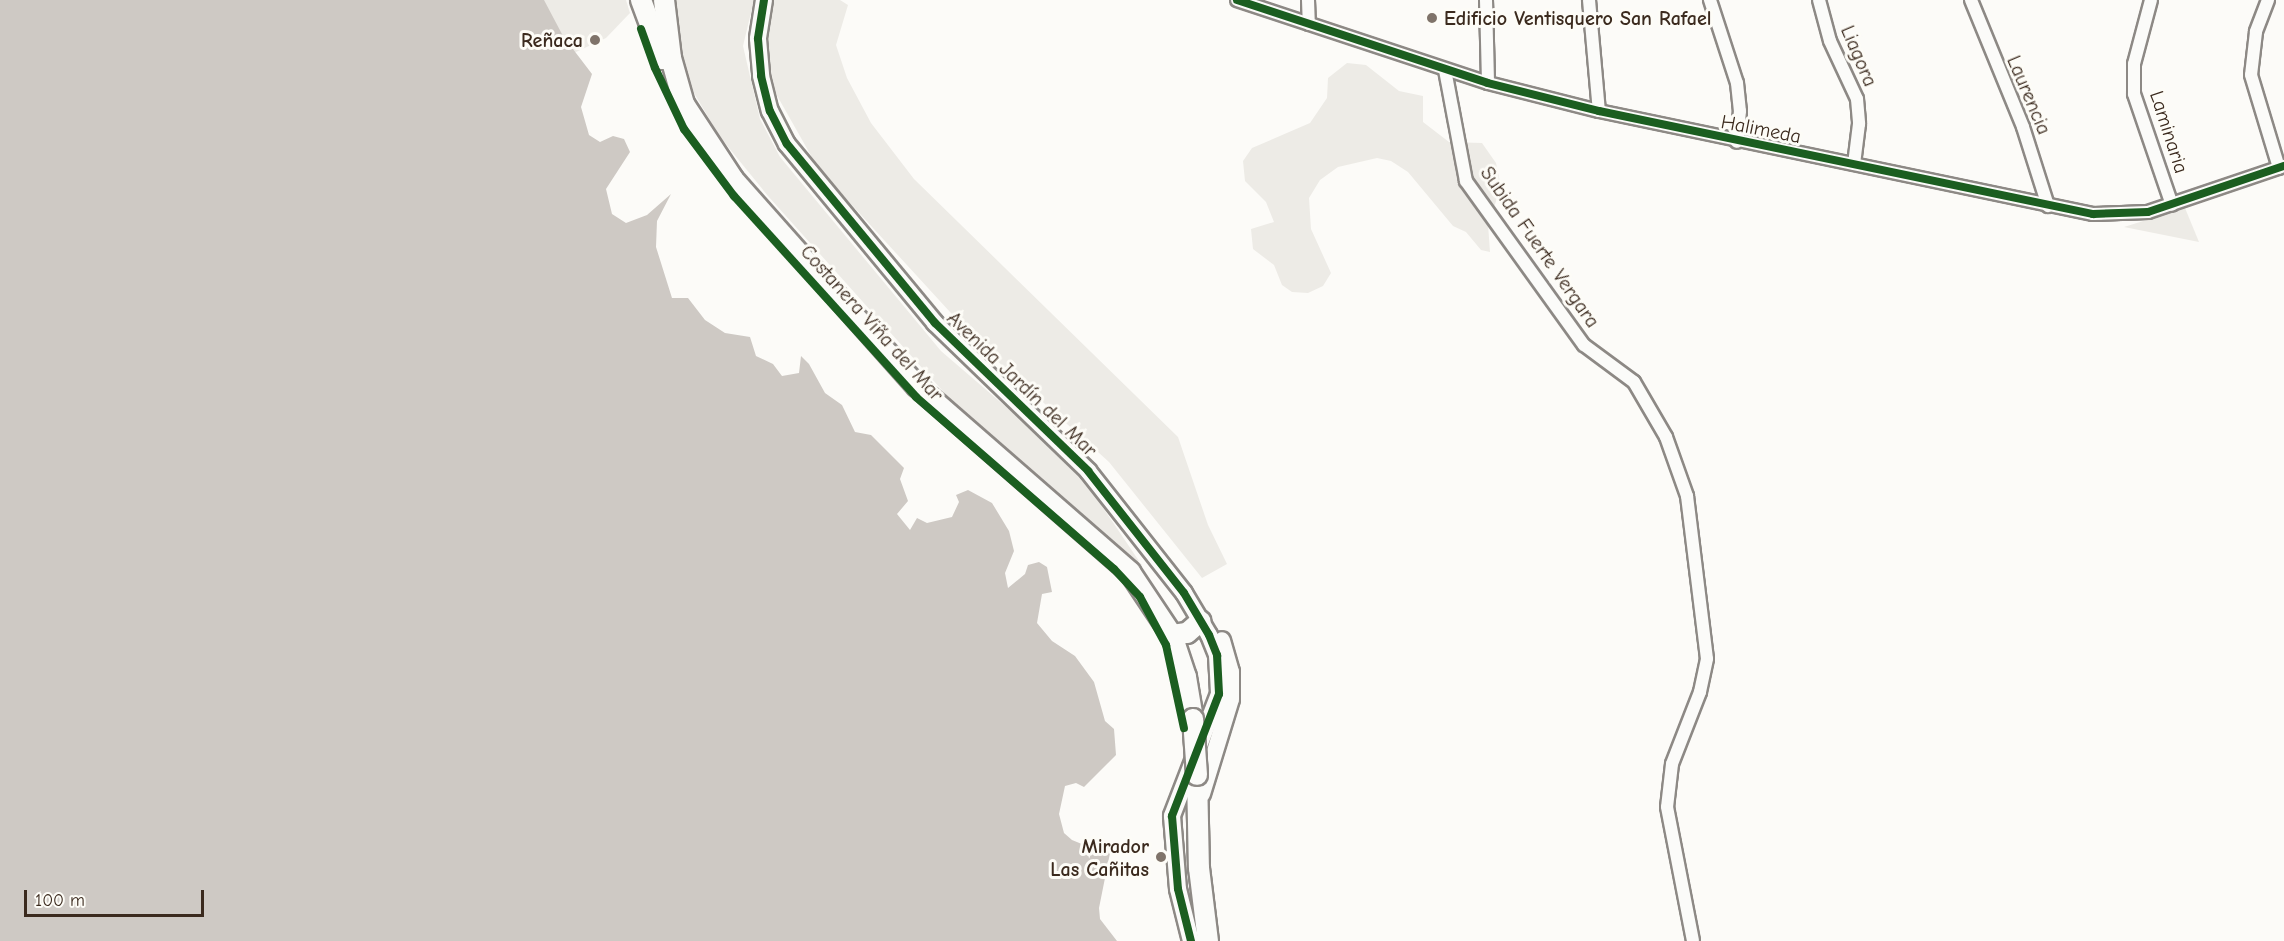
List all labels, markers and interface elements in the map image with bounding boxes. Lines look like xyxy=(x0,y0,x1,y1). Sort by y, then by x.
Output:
place label: Edificio Ventisquero San Rafael xyxy=(1444,6,1712,30)
marker: Edificio Ventisquero San Rafael xyxy=(1425,11,1439,25)
street label: Liagora xyxy=(1835,22,1883,90)
place label: Reñaca xyxy=(521,28,583,52)
marker: Reñaca xyxy=(588,33,602,47)
street label: Laurencia xyxy=(2002,52,2056,138)
street label: Laminaria xyxy=(2144,88,2194,176)
street label: Halimeda xyxy=(1719,109,1803,149)
street label: Subida Fuerte Vergara xyxy=(1475,162,1605,332)
street label: Costanera Viña del Mar xyxy=(795,240,949,406)
street label: Avenida Jardín del Mar xyxy=(942,306,1102,462)
place label: Mirador Las Cañitas xyxy=(1050,834,1149,881)
marker: Mirador Las Cañitas xyxy=(1154,850,1168,864)
scale bar xyxy=(27,878,207,916)
text: 100 m xyxy=(35,890,85,911)

